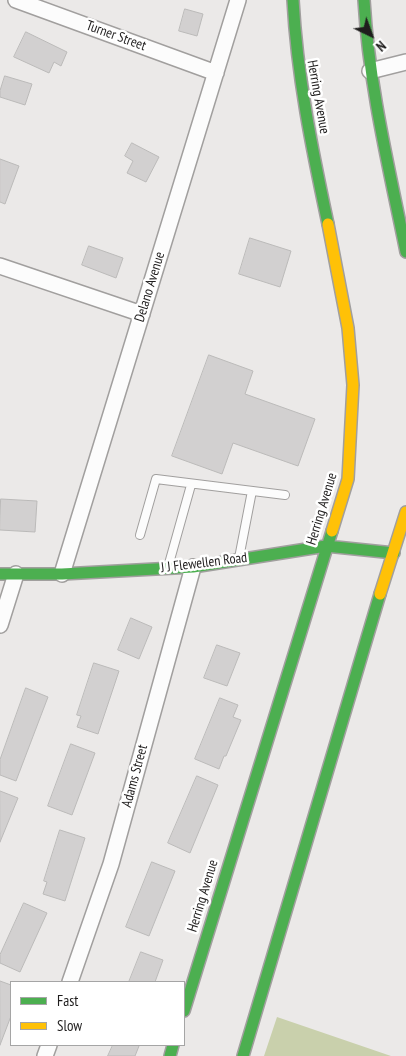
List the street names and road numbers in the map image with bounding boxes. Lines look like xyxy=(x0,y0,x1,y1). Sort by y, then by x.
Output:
street label: Turner Street xyxy=(84,17,148,55)
street label: Herring Avenue xyxy=(303,59,333,135)
street label: Delano Avenue xyxy=(131,250,169,324)
street label: Herring Avenue xyxy=(303,471,341,547)
street label: J J Flewellen Road xyxy=(160,549,248,577)
street label: Adams Street xyxy=(119,743,151,809)
street label: Herring Avenue xyxy=(184,858,222,934)

